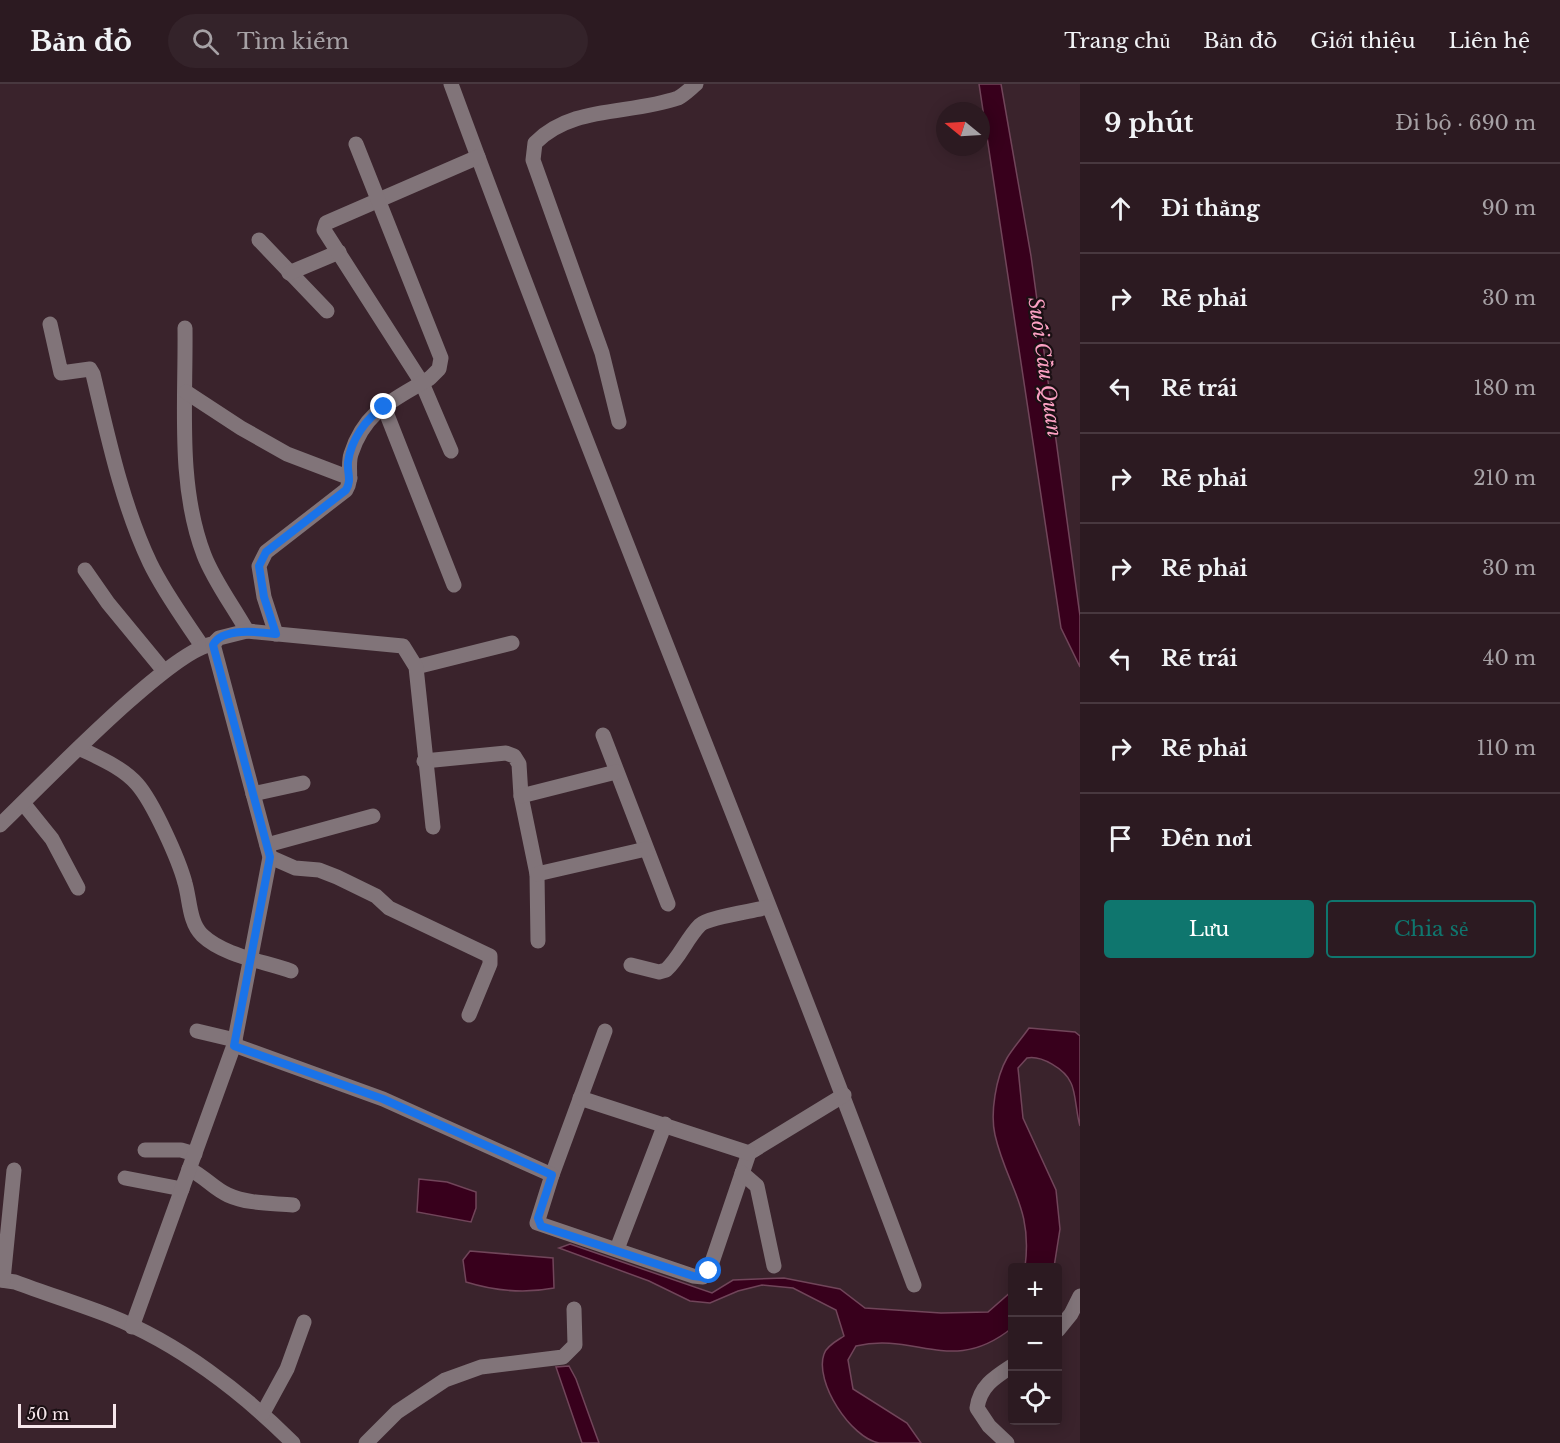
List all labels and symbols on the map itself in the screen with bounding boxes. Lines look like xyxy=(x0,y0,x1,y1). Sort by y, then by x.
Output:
north arrow xyxy=(936,102,990,156)
water label: Suối Cầu Quan xyxy=(1023,296,1067,438)
route end xyxy=(370,393,396,419)
route start xyxy=(695,1257,721,1283)
scale bar xyxy=(18,1401,116,1428)

